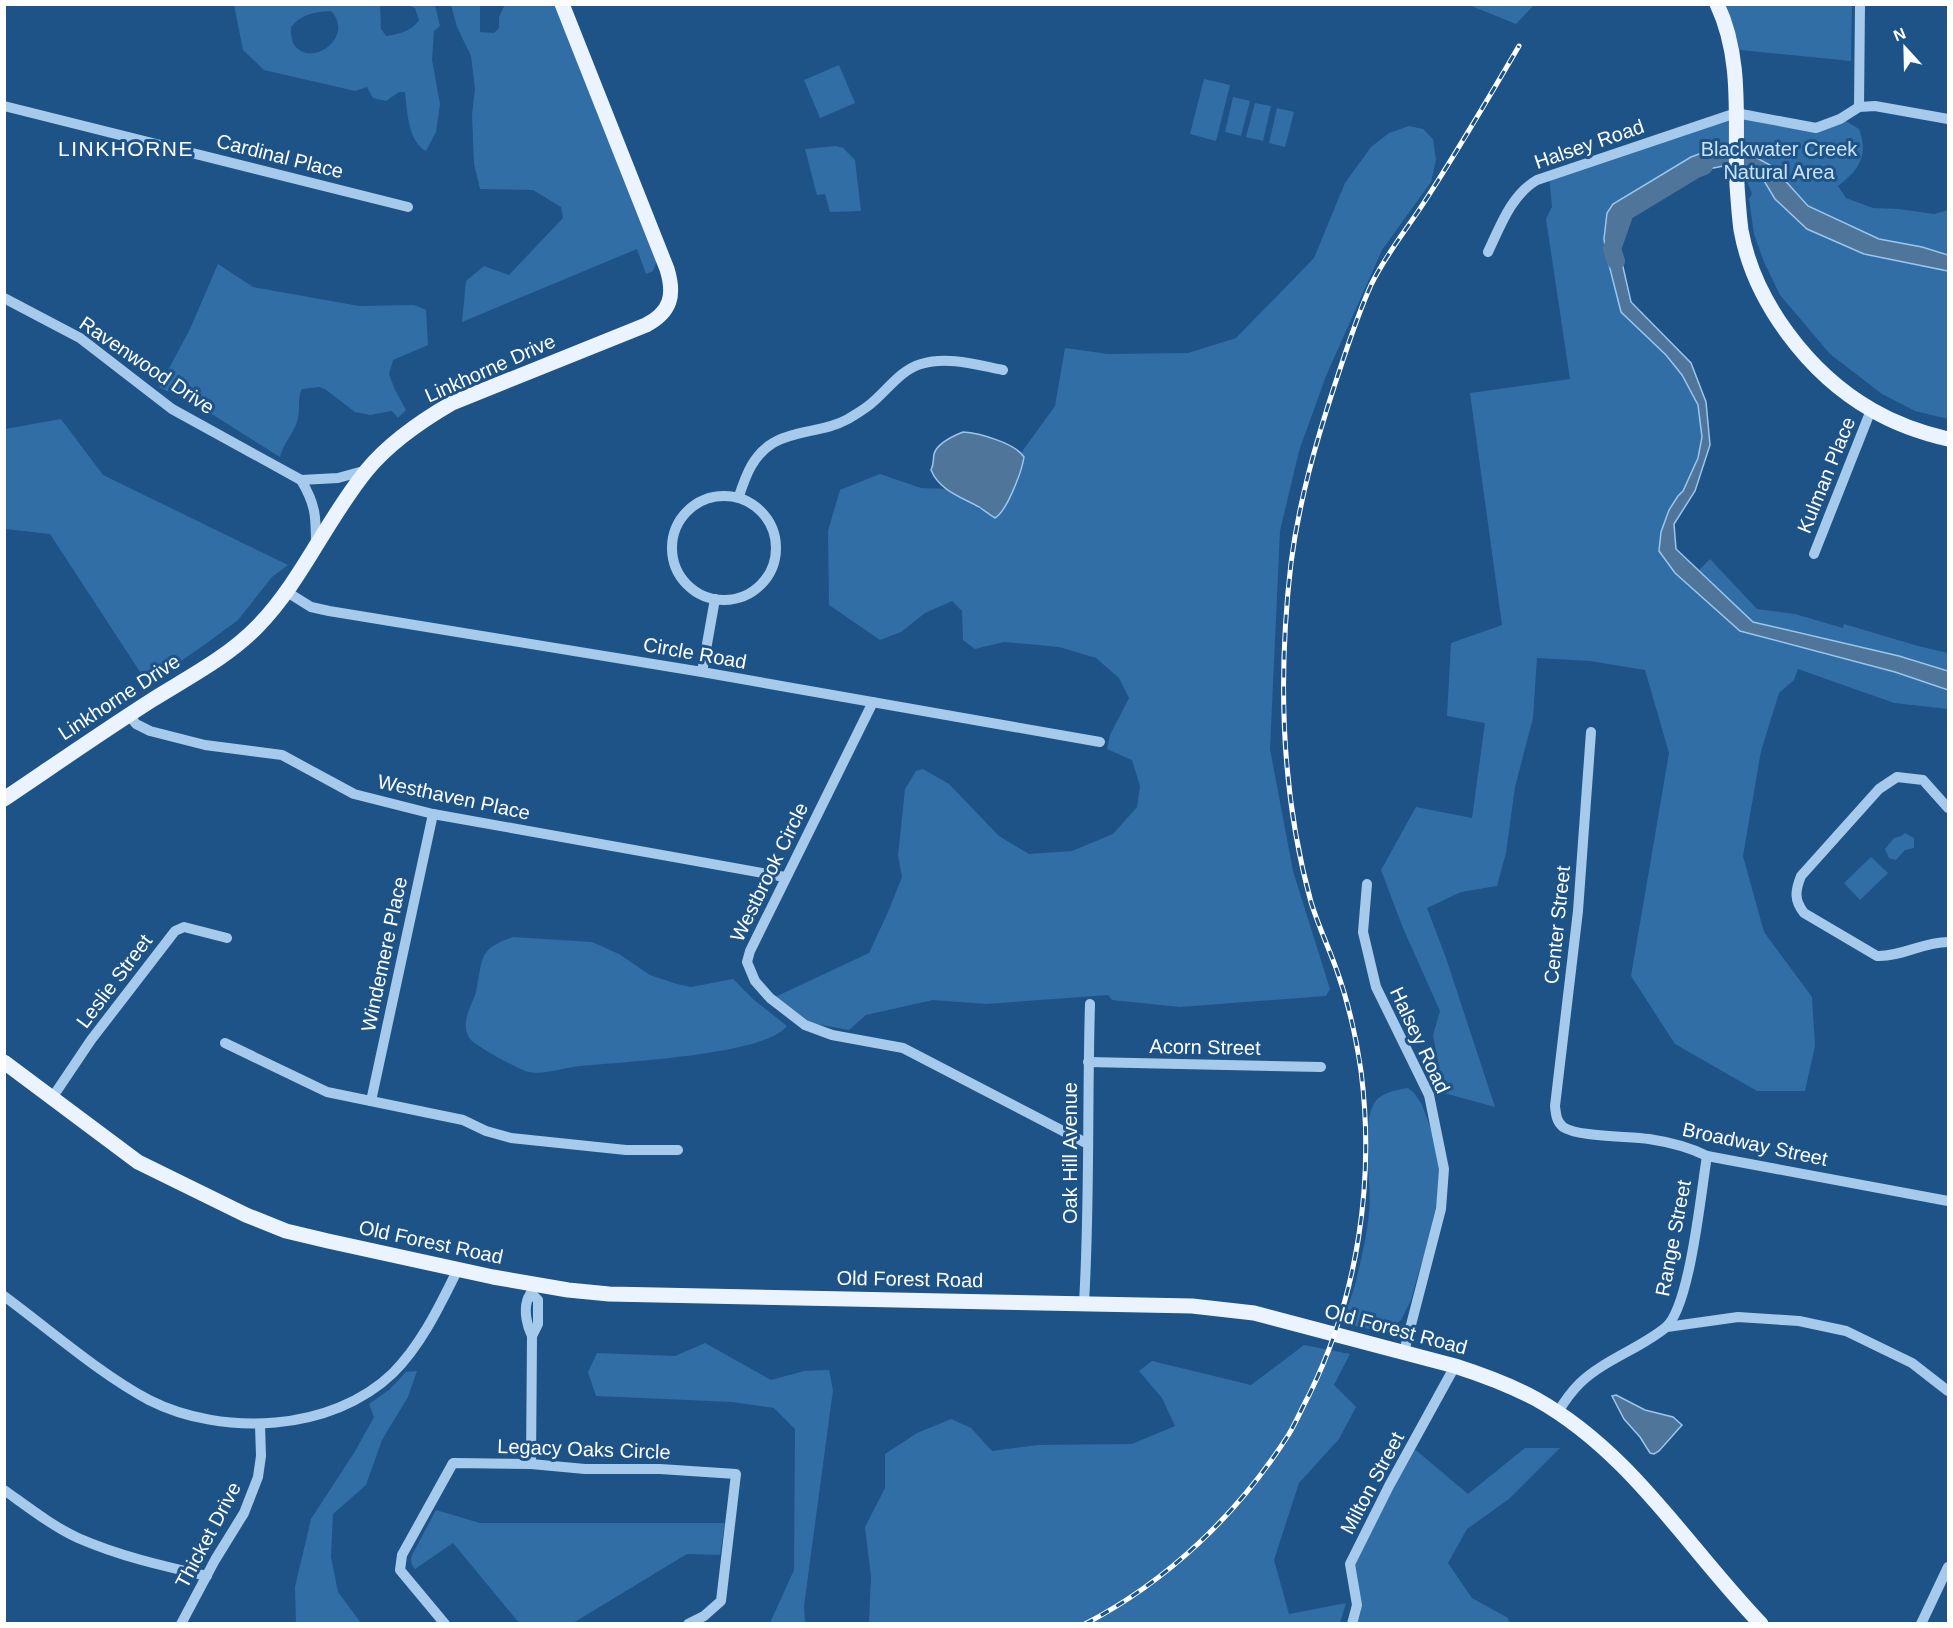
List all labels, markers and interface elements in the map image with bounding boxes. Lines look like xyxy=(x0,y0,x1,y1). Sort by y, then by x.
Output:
north arrow xyxy=(1875,18,1935,78)
text: N xyxy=(1891,25,1908,45)
street label: Halsey Road xyxy=(1531,115,1647,173)
street label: Cardinal Place xyxy=(214,130,346,182)
district label: LINKHORNE xyxy=(58,137,194,160)
park label: Blackwater Creek Natural Area xyxy=(1701,138,1858,183)
street label: Ravenwood Drive xyxy=(75,312,219,418)
street label: Linkhorne Drive xyxy=(422,329,558,407)
street label: Kulman Place xyxy=(1793,414,1859,536)
street label: Circle Road xyxy=(642,633,748,673)
street label: Linkhorne Drive xyxy=(54,650,184,744)
street label: Westhaven Place xyxy=(376,770,532,824)
street label: Westbrook Circle xyxy=(726,799,812,945)
street label: Center Street xyxy=(1540,864,1574,985)
street label: Windemere Place xyxy=(357,875,411,1033)
street label: Leslie Street xyxy=(72,930,157,1032)
street label: Halsey Road xyxy=(1386,983,1454,1097)
street label: Acorn Street xyxy=(1149,1035,1261,1059)
street label: Oak Hill Avenue xyxy=(1059,1082,1081,1224)
street label: Broadway Street xyxy=(1680,1118,1830,1170)
street label: Range Street xyxy=(1651,1178,1695,1298)
street label: Old Forest Road xyxy=(357,1216,505,1268)
street label: Old Forest Road xyxy=(836,1267,984,1291)
street label: Old Forest Road xyxy=(1322,1299,1470,1359)
street label: Milton Street xyxy=(1336,1428,1408,1538)
street label: Legacy Oaks Circle xyxy=(497,1435,671,1463)
street label: Thicket Drive xyxy=(171,1478,245,1592)

